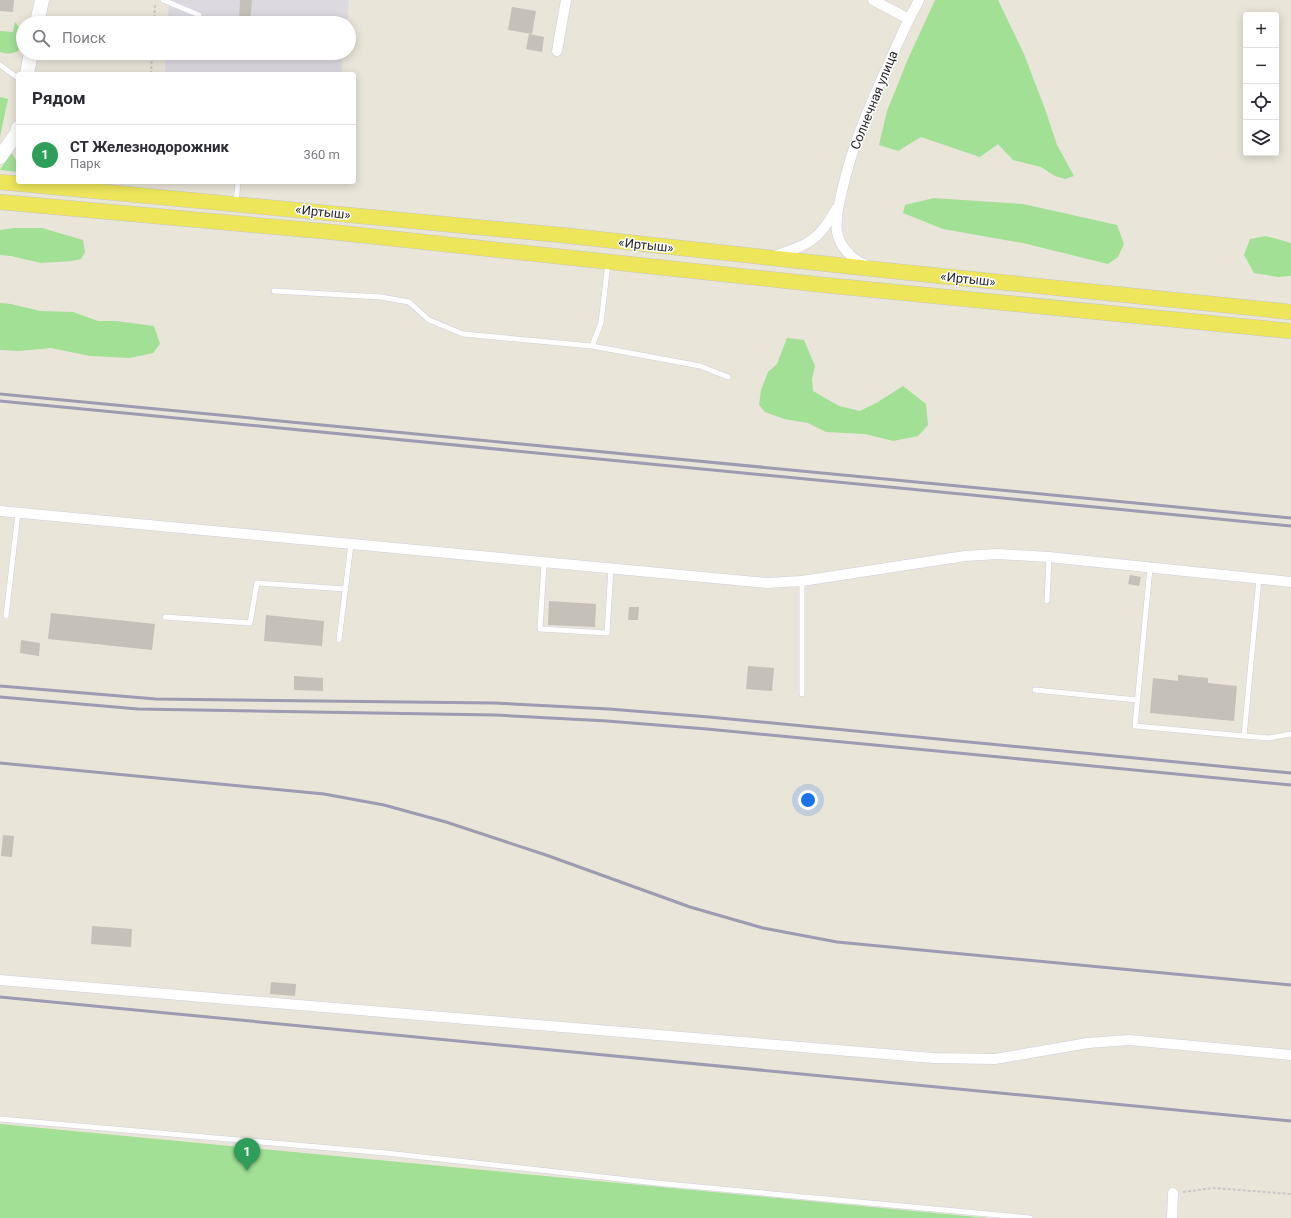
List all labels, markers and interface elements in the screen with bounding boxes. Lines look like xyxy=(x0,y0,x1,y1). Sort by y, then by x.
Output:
map controls xyxy=(1243,12,1279,156)
button: + xyxy=(1243,12,1279,48)
search box xyxy=(16,16,356,60)
icon: search xyxy=(30,27,52,49)
text: Поиск xyxy=(62,29,106,47)
street label: Солнечная улица xyxy=(847,48,901,152)
button: − xyxy=(1243,48,1279,84)
button: locate xyxy=(1243,84,1279,120)
text: Рядом xyxy=(32,88,86,108)
button: layers xyxy=(1243,120,1279,156)
text: СТ Железнодорожник xyxy=(70,138,229,156)
text: 1 xyxy=(41,147,49,162)
text: 360 m xyxy=(303,147,340,162)
text: Парк xyxy=(70,156,101,171)
street label: «Иртыш» xyxy=(295,202,351,222)
street label: «Иртыш» xyxy=(618,235,674,255)
street label: «Иртыш» xyxy=(940,269,996,289)
your location xyxy=(798,790,818,810)
pin: 1 xyxy=(234,1138,260,1171)

